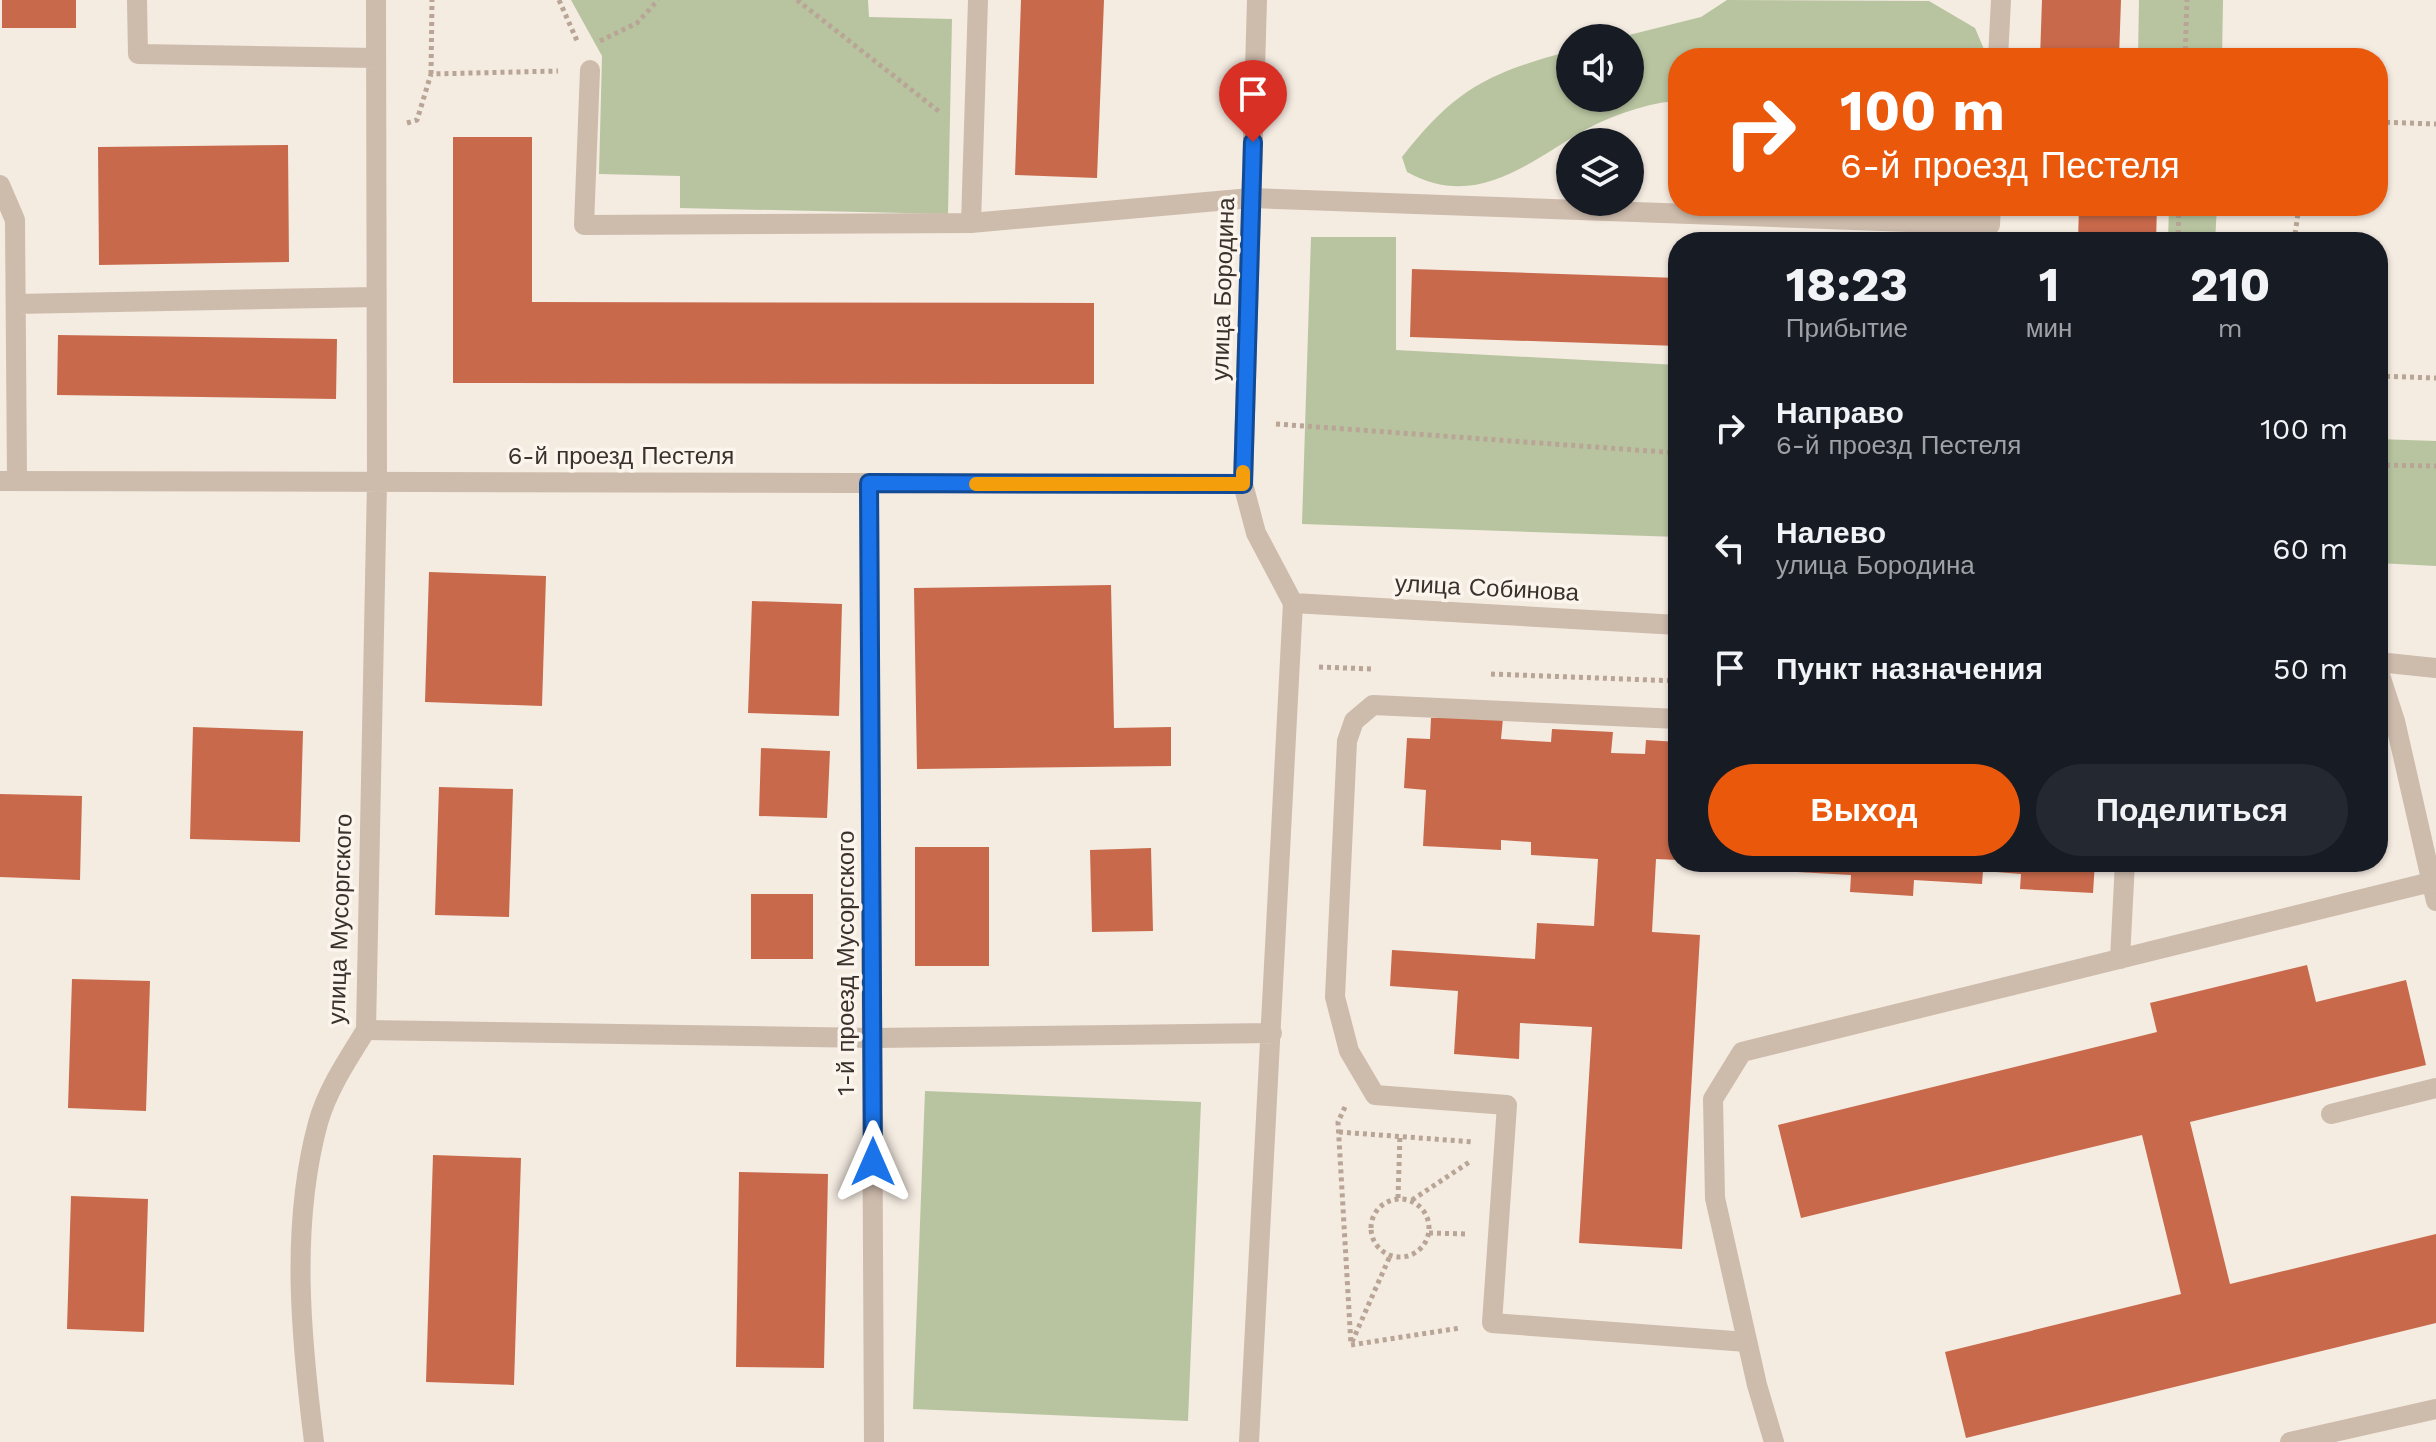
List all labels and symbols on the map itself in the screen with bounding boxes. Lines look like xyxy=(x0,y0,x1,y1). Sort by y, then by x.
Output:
pin xyxy=(1219,60,1287,142)
street label: улица Бородина xyxy=(1206,196,1240,381)
street label: 6-й проезд Пестеля xyxy=(508,442,734,470)
street label: улица Собинова xyxy=(1394,569,1580,607)
street label: улица Мусоргского xyxy=(322,813,358,1025)
street label: 1-й проезд Мусоргского xyxy=(832,830,860,1096)
position arrow xyxy=(831,1120,915,1204)

